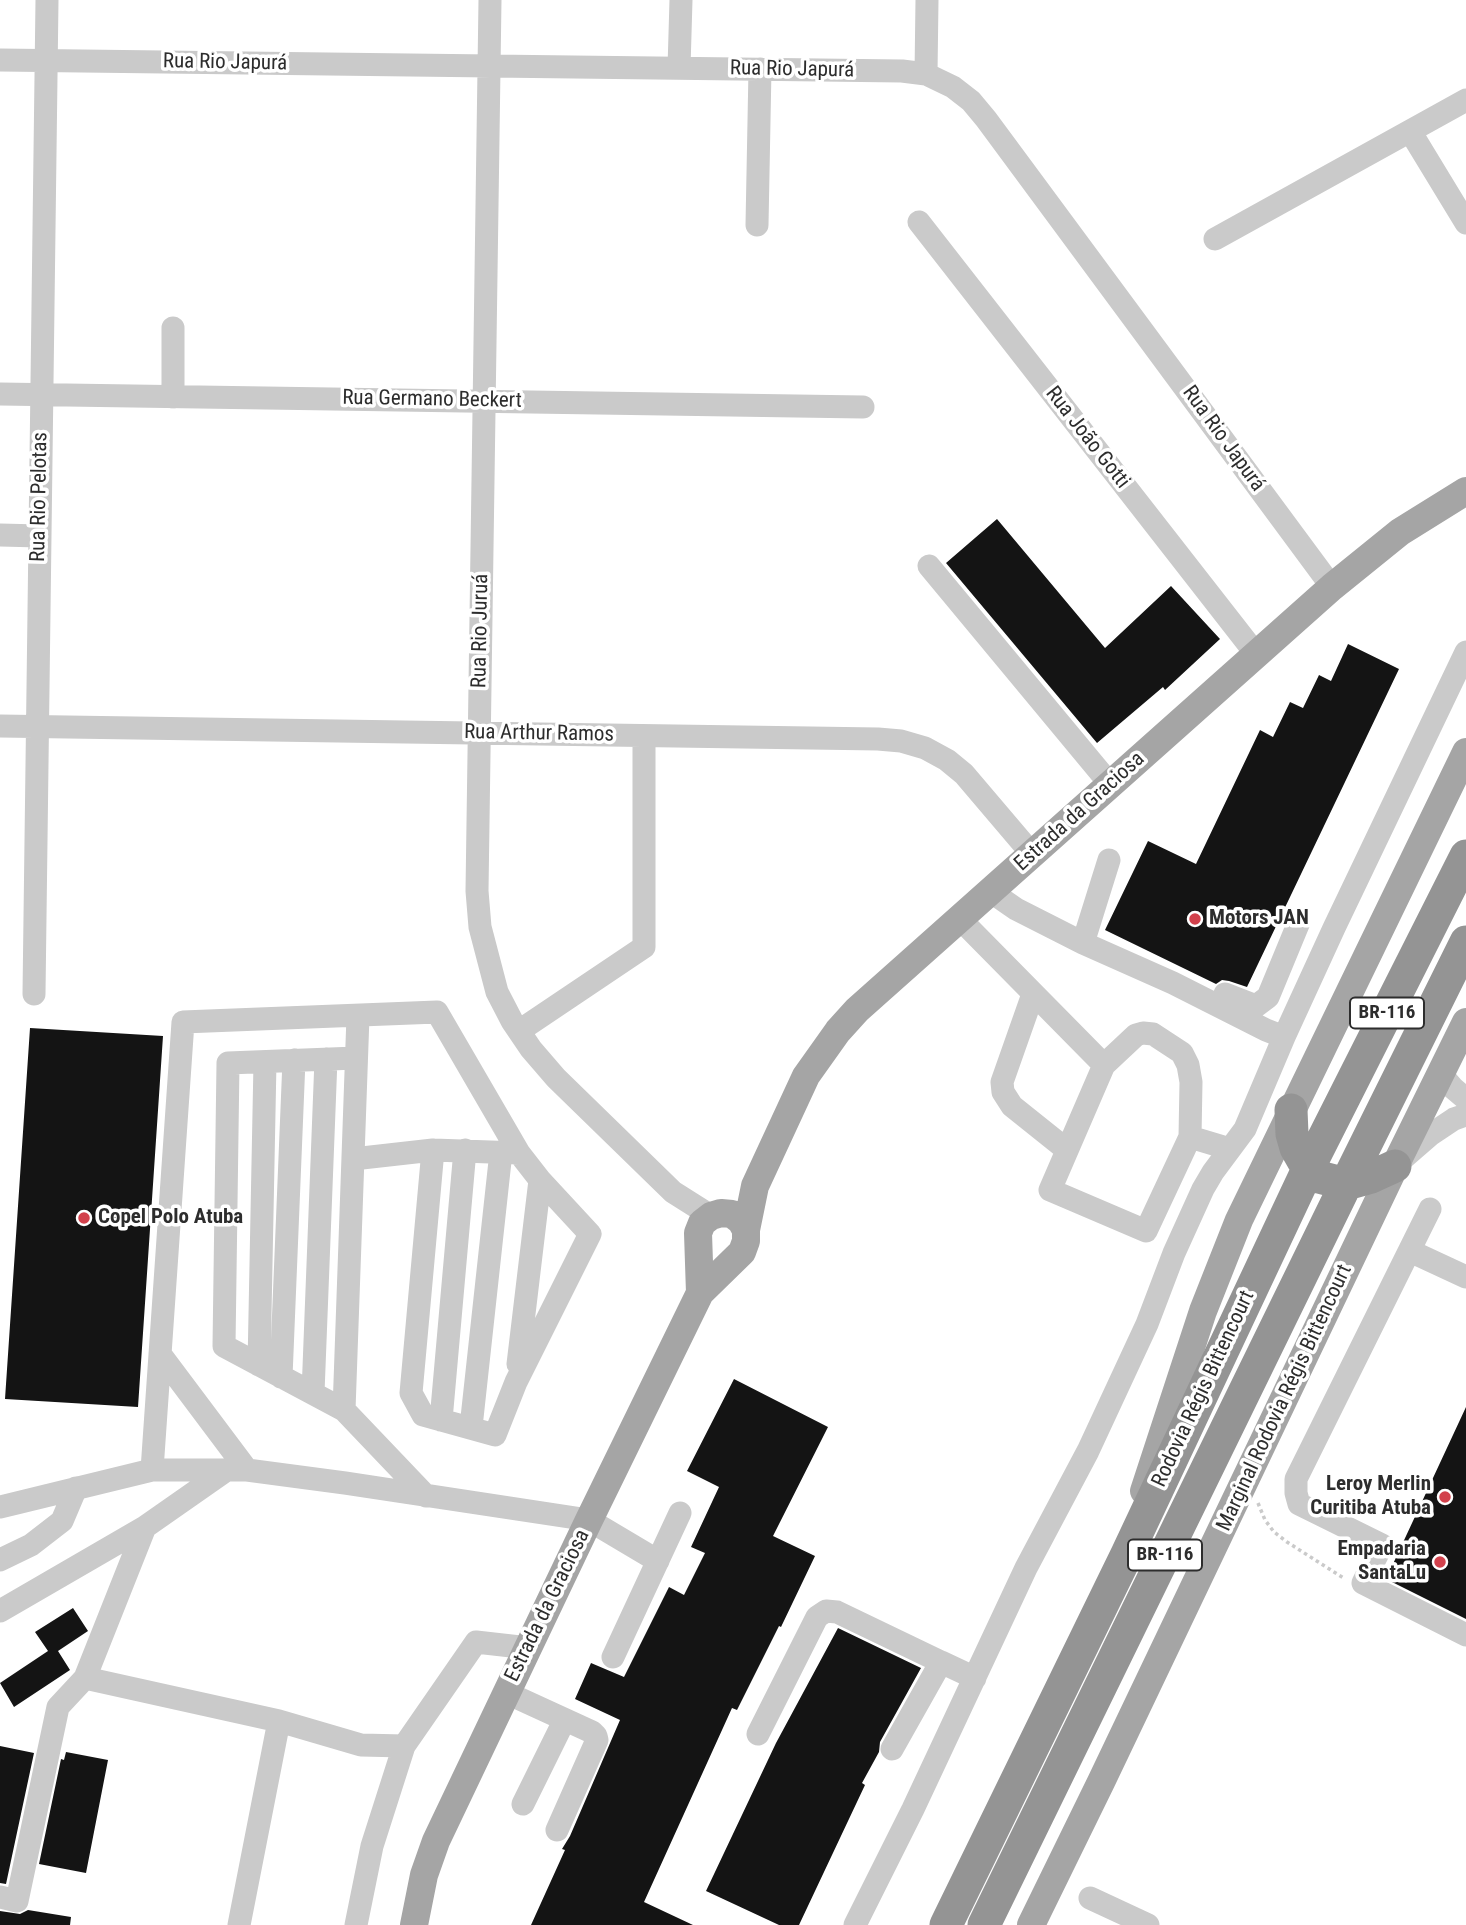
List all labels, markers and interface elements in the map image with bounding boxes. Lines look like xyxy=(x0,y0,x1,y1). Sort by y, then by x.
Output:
street label: Rua Rio Japurá xyxy=(163,49,287,77)
street label: Rua Rio Japurá xyxy=(730,56,854,84)
street label: Rua Rio Japurá xyxy=(1176,381,1270,497)
street label: Rua João Gotti xyxy=(1039,382,1135,494)
street label: Rua Germano Beckert xyxy=(342,386,522,414)
street label: Rua Rio Pelotas xyxy=(26,432,54,562)
street label: Rua Rio Juruá xyxy=(467,574,495,688)
street label: Rua Arthur Ramos xyxy=(464,720,614,748)
street label: Estrada da Graciosa xyxy=(1010,747,1150,877)
place label: Motors JAN xyxy=(1209,906,1309,932)
marker: Motors JAN xyxy=(1187,911,1203,927)
road number: BR-116 xyxy=(1350,998,1424,1028)
place label: Copel Polo Atuba xyxy=(98,1205,243,1231)
marker: Copel Polo Atuba xyxy=(76,1210,92,1226)
street label: Marginal Rodovia Régis Bittencourt xyxy=(1212,1261,1358,1535)
street label: Rodovia Régis Bittencourt xyxy=(1147,1287,1261,1491)
place label: Leroy Merlin Curitiba Atuba xyxy=(1310,1472,1431,1522)
marker: Leroy Merlin Curitiba Atuba xyxy=(1437,1489,1453,1505)
street label: Estrada da Graciosa xyxy=(500,1526,596,1686)
place label: Empadaria SantaLu xyxy=(1337,1537,1426,1587)
road number: BR-116 xyxy=(1128,1540,1202,1570)
marker: Empadaria SantaLu xyxy=(1432,1554,1448,1570)

